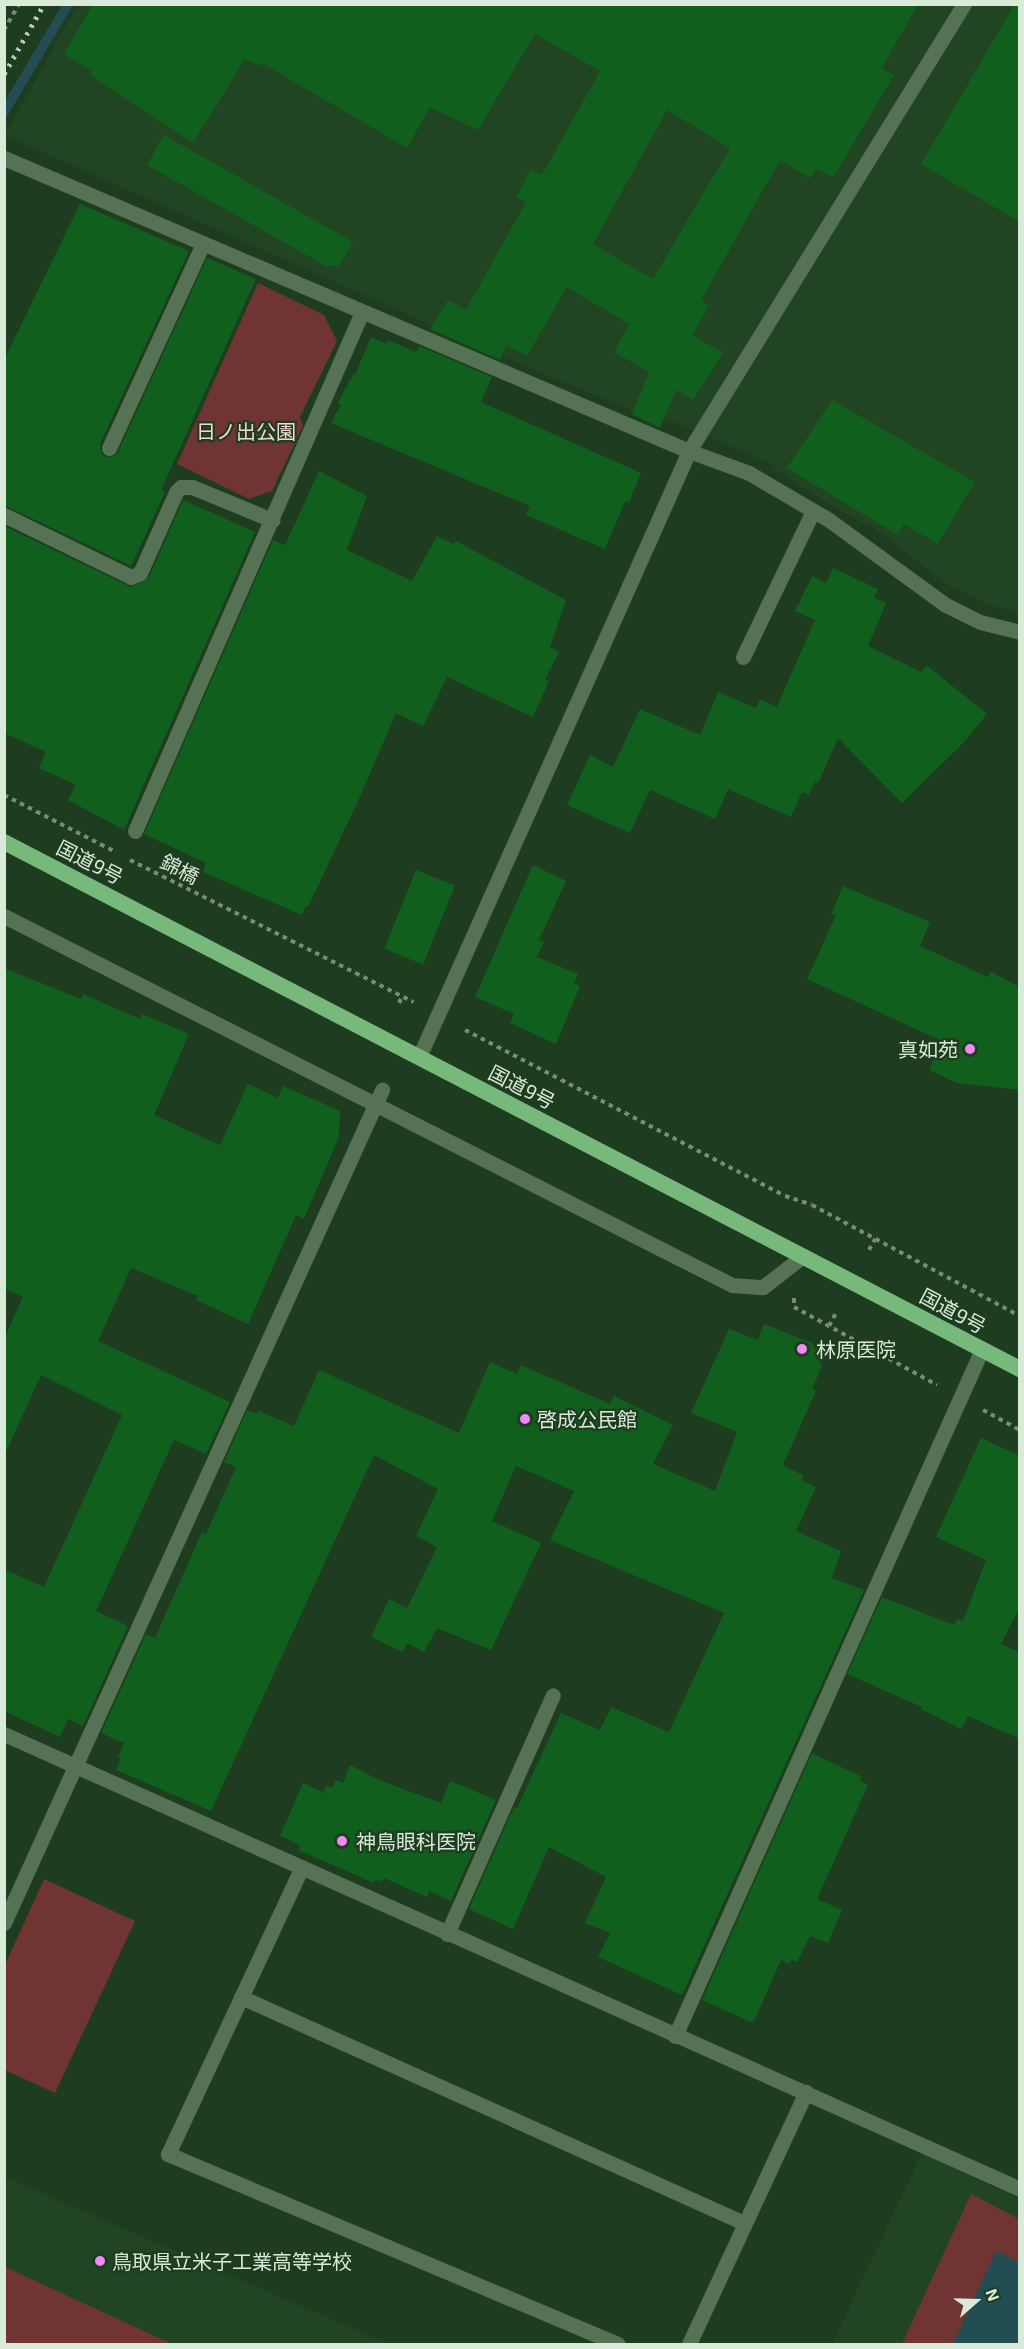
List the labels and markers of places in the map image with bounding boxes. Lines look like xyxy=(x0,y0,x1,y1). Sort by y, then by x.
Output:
place label: 真如苑 xyxy=(898,1037,958,1061)
marker: 真如苑 xyxy=(963,1042,977,1056)
place label: 林原医院 xyxy=(816,1337,896,1361)
marker: 林原医院 xyxy=(793,1340,811,1358)
place label: 啓成公民館 xyxy=(537,1407,637,1431)
marker: 啓成公民館 xyxy=(518,1412,532,1426)
place label: 神鳥眼科医院 xyxy=(356,1829,476,1853)
marker: 神鳥眼科医院 xyxy=(333,1832,351,1850)
place label: 鳥取県立米子工業高等学校 xyxy=(112,2249,352,2273)
marker: 鳥取県立米子工業高等学校 xyxy=(93,2254,107,2268)

